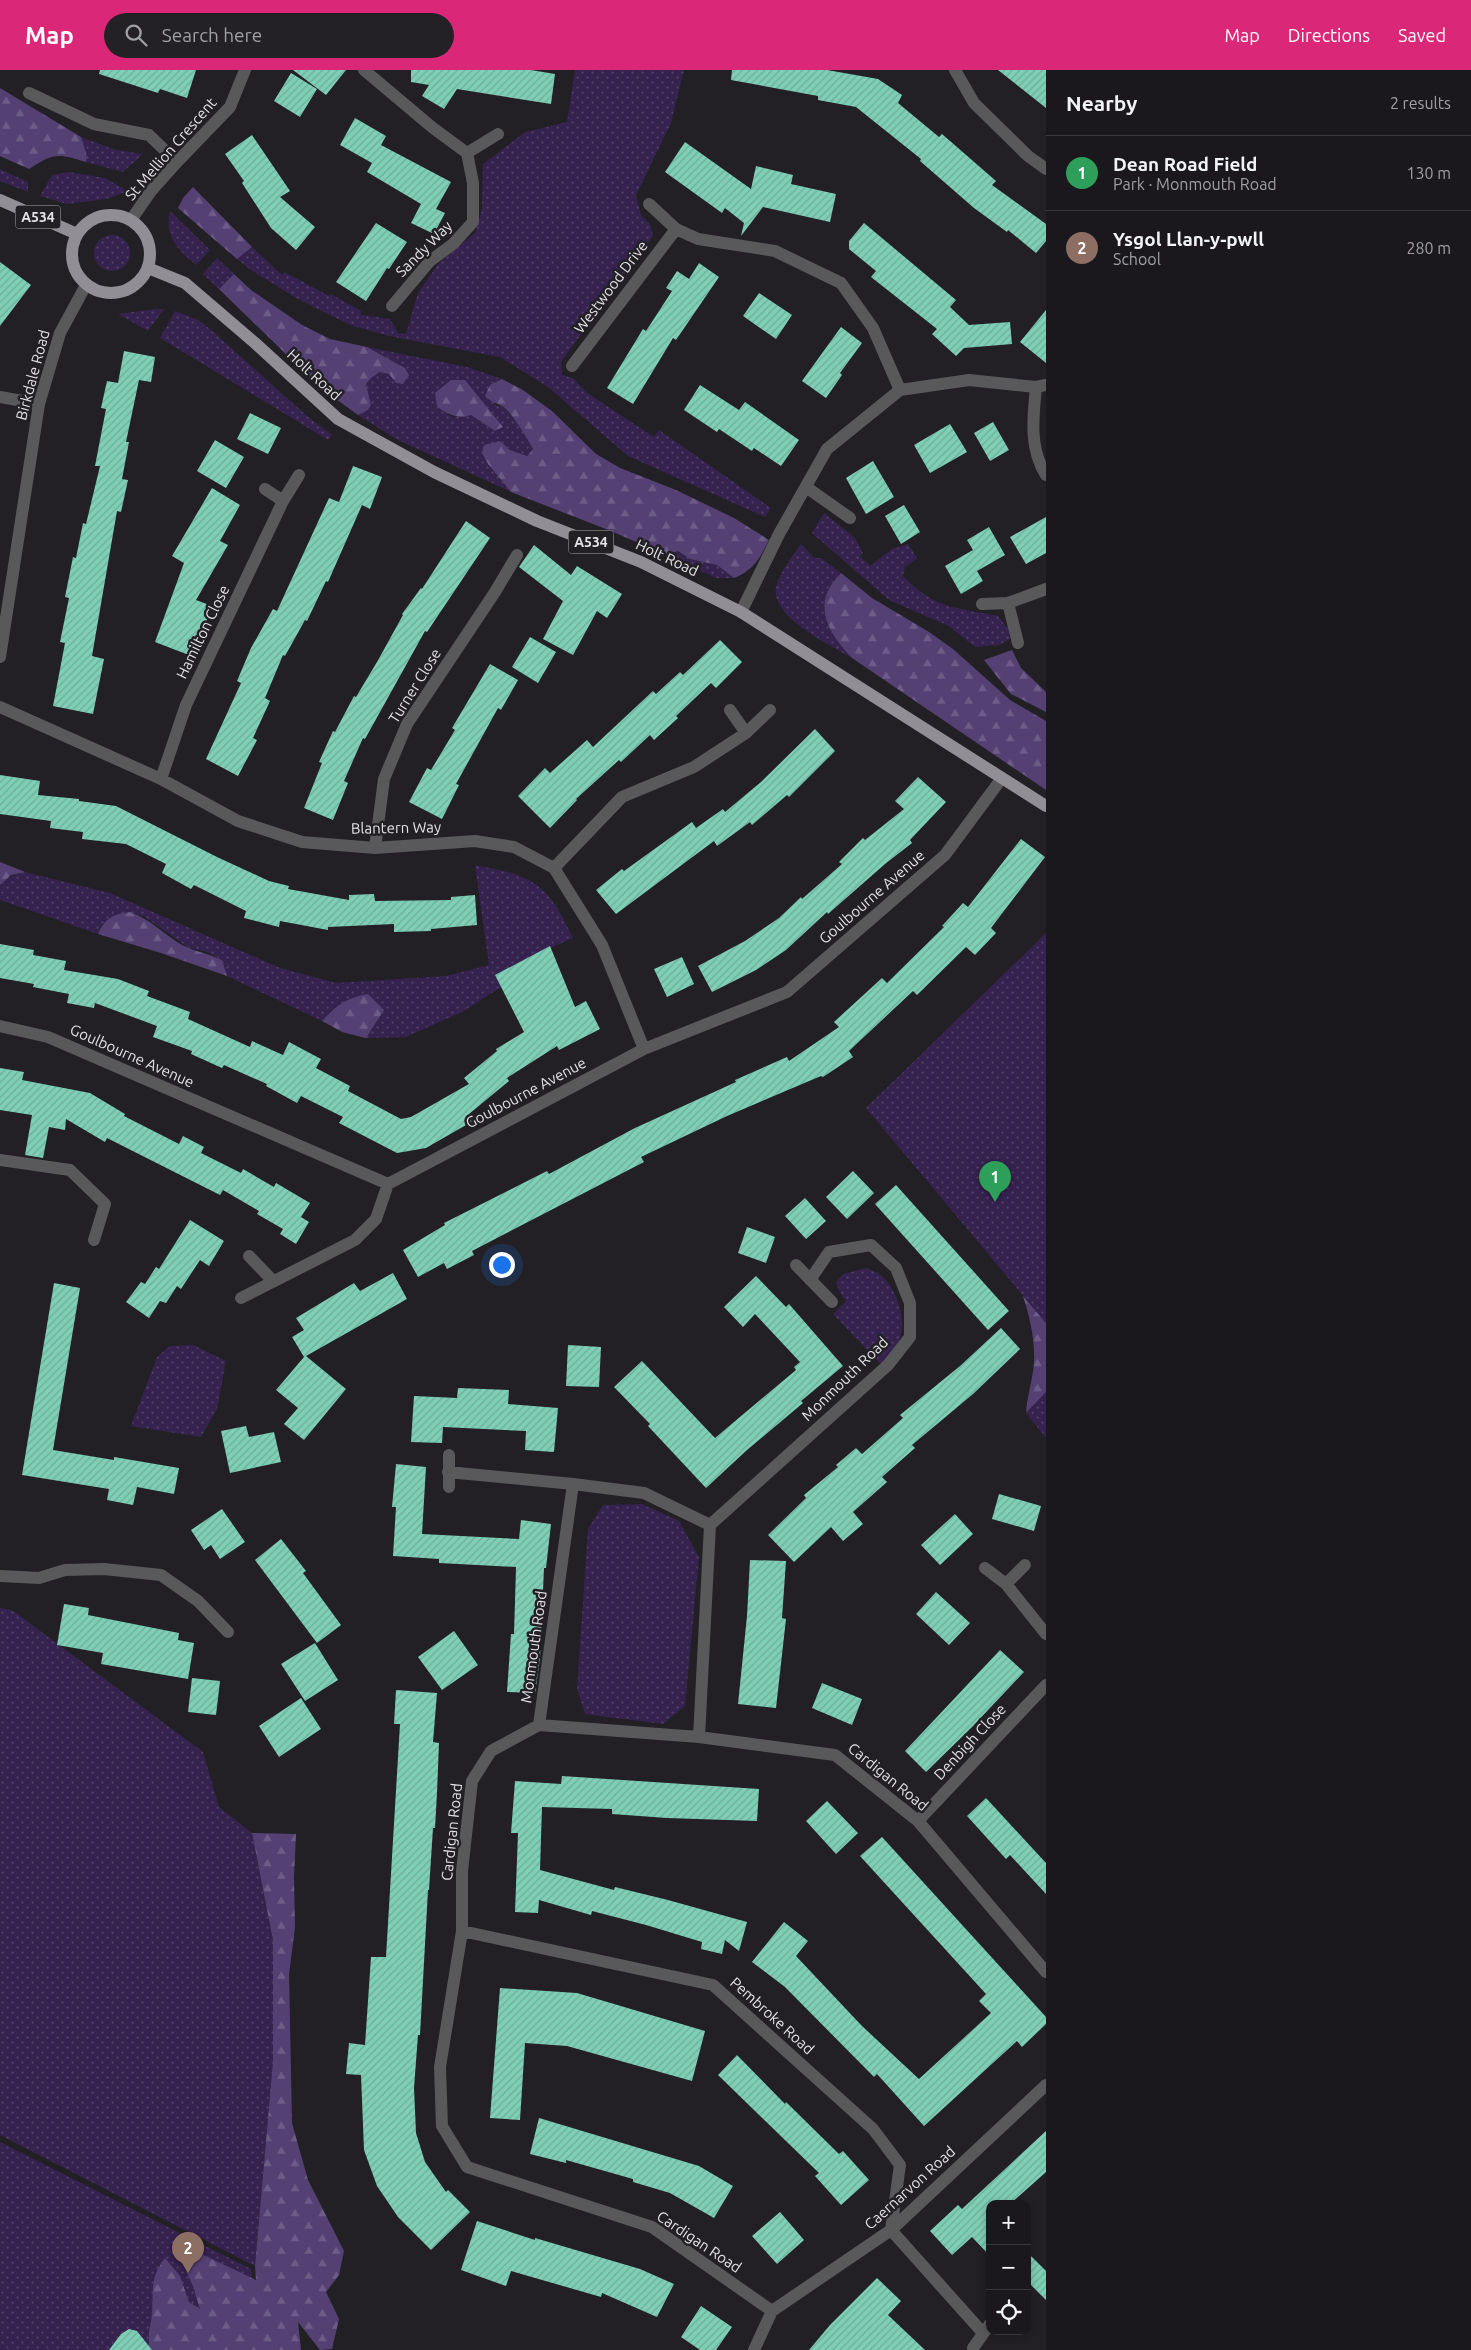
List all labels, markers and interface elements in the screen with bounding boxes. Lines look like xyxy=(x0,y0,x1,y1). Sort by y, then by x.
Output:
search box xyxy=(104,13,454,58)
icon: search xyxy=(122,21,150,49)
text: Map xyxy=(25,22,74,49)
text: Search here xyxy=(162,24,262,46)
text: Map xyxy=(1224,25,1260,45)
text: Directions xyxy=(1288,25,1370,45)
text: Saved xyxy=(1398,25,1446,45)
text: Nearby xyxy=(1066,91,1137,115)
street label: St Mellion Crescent xyxy=(122,94,220,203)
text: 2 results xyxy=(1390,94,1451,112)
text: Dean Road Field xyxy=(1113,153,1258,175)
text: 1 xyxy=(1077,164,1087,182)
text: 130 m xyxy=(1406,164,1451,182)
text: Park · Monmouth Road xyxy=(1113,175,1277,193)
road number: A534 xyxy=(15,206,60,228)
street label: Sandy Way xyxy=(392,217,455,280)
text: Ysgol Llan-y-pwll xyxy=(1113,228,1264,250)
street label: Westwood Drive xyxy=(570,237,651,336)
text: 2 xyxy=(1077,239,1087,257)
text: 280 m xyxy=(1406,239,1451,257)
text: School xyxy=(1113,250,1161,268)
street label: Birkdale Road xyxy=(12,328,53,422)
street label: Holt Road xyxy=(284,346,345,404)
road number: A534 xyxy=(568,531,614,554)
street label: Holt Road xyxy=(633,536,701,579)
street label: Hamilton Close xyxy=(173,582,233,681)
street label: Turner Close xyxy=(385,645,444,726)
street label: Blantern Way xyxy=(351,818,441,837)
street label: Goulbourne Avenue xyxy=(816,846,928,947)
street label: Goulbourne Avenue xyxy=(68,1021,197,1091)
street label: Goulbourne Avenue xyxy=(463,1054,589,1131)
pin: 1 xyxy=(979,1161,1011,1202)
your location xyxy=(489,1252,515,1278)
street label: Monmouth Road xyxy=(798,1333,891,1424)
street label: Monmouth Road xyxy=(517,1590,550,1704)
street label: Denbigh Close xyxy=(930,1700,1009,1783)
street label: Cardigan Road xyxy=(845,1739,932,1814)
street label: Cardigan Road xyxy=(438,1782,465,1882)
street label: Pembroke Road xyxy=(727,1974,818,2058)
street label: Caernarvon Road xyxy=(861,2143,958,2233)
map controls xyxy=(986,2200,1031,2335)
button: + xyxy=(986,2200,1031,2245)
street label: Cardigan Road xyxy=(654,2207,745,2276)
pin: 2 xyxy=(172,2232,204,2273)
button: − xyxy=(986,2245,1031,2290)
button: locate xyxy=(986,2290,1031,2335)

